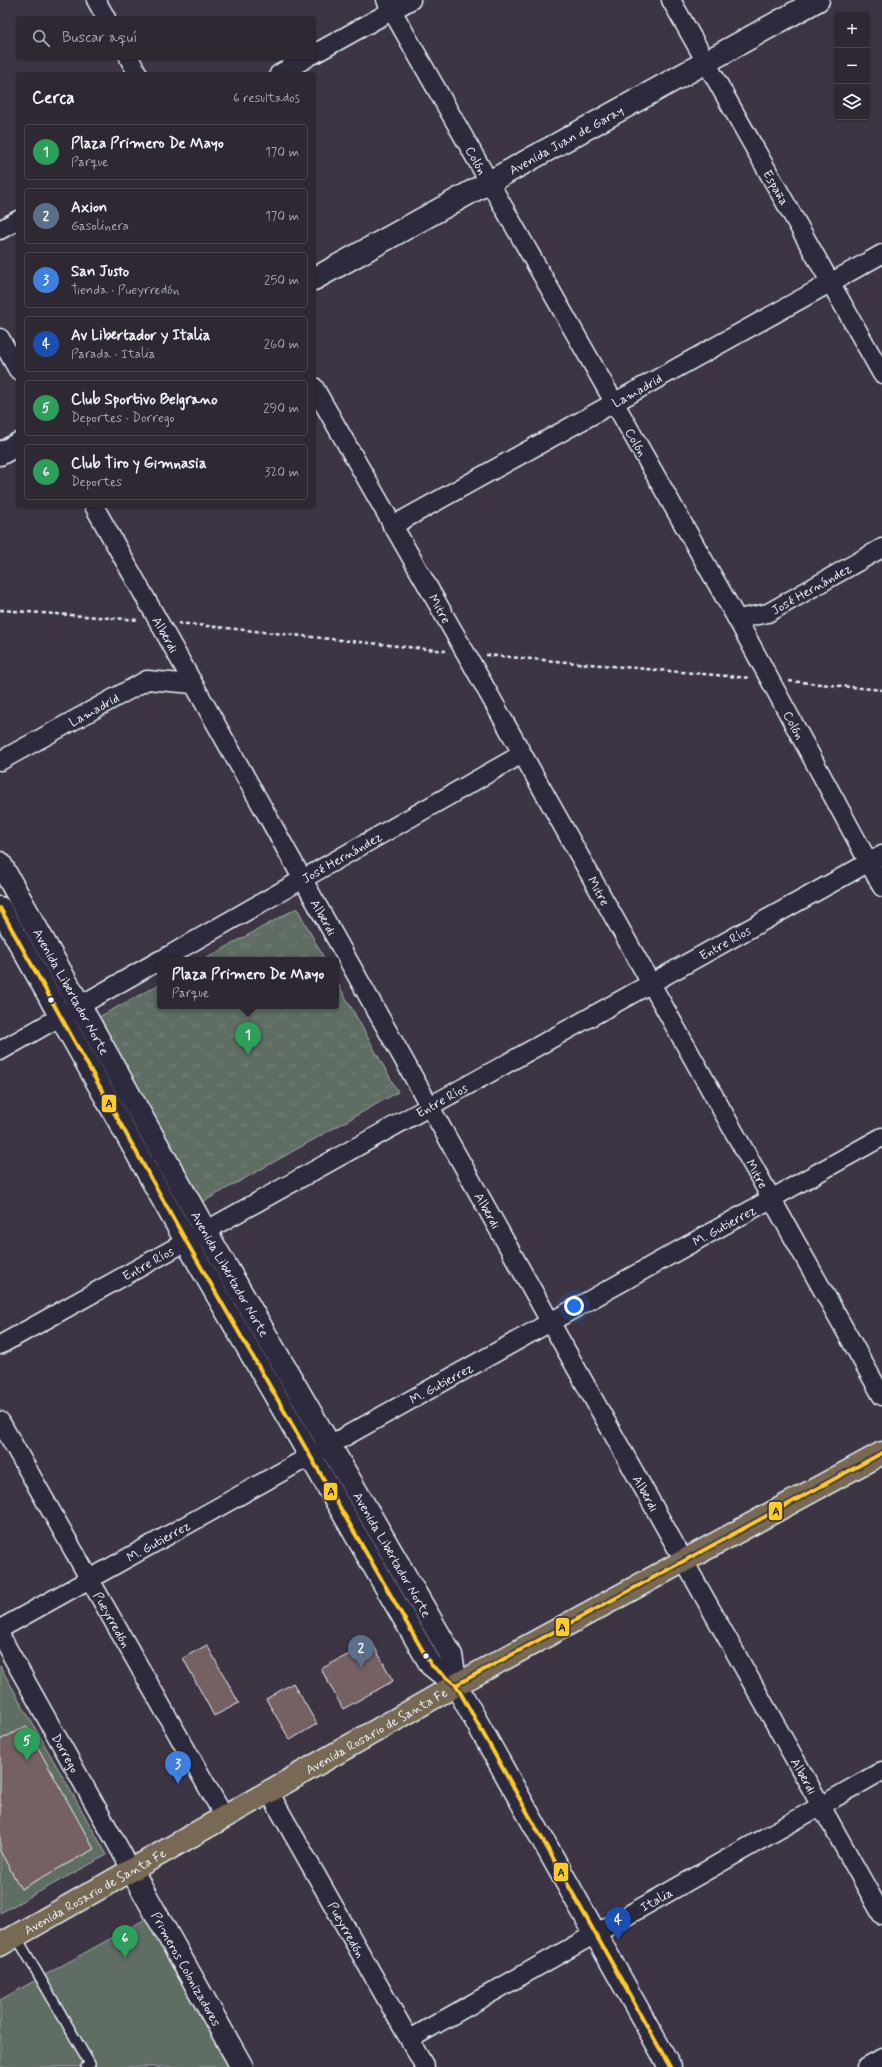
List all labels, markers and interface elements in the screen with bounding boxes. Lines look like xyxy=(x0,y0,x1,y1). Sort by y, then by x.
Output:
map controls xyxy=(834,12,870,120)
button: + xyxy=(834,12,870,48)
search box xyxy=(16,16,316,60)
icon: search xyxy=(30,27,52,49)
text: Buscar aquí xyxy=(62,28,137,48)
button: − xyxy=(834,48,870,84)
button: layers xyxy=(834,84,870,120)
text: Cerca xyxy=(32,87,75,109)
text: 6 resultados xyxy=(233,90,300,107)
street label: Avenida Juan de Garay xyxy=(506,102,627,179)
text: Plaza Primero De Mayo xyxy=(71,134,224,154)
text: 1 xyxy=(43,144,49,161)
text: 170 m xyxy=(265,144,299,161)
street label: Colón xyxy=(461,144,490,178)
text: Parque xyxy=(71,154,108,171)
street label: España xyxy=(759,167,792,209)
text: Axion xyxy=(71,198,107,218)
text: 2 xyxy=(43,208,49,225)
text: 170 m xyxy=(265,208,299,225)
text: Gasolinera xyxy=(71,218,129,235)
text: San Justo xyxy=(71,262,129,282)
text: 3 xyxy=(43,272,49,289)
text: 250 m xyxy=(264,272,299,289)
text: Tienda · Pueyrredón xyxy=(71,282,179,299)
text: Av Libertador y Italia xyxy=(71,326,210,346)
text: 4 xyxy=(42,336,50,353)
text: 260 m xyxy=(264,336,299,353)
text: Parada · Italia xyxy=(71,346,155,363)
street label: Lamadrid xyxy=(609,371,666,412)
text: Club Sportivo Belgrano xyxy=(71,390,218,410)
text: 5 xyxy=(42,400,50,417)
text: 290 m xyxy=(263,400,299,417)
text: Deportes · Dorrego xyxy=(71,410,175,427)
street label: Colón xyxy=(620,425,650,460)
text: Club Tiro y Gimnasia xyxy=(71,454,207,474)
text: 6 xyxy=(43,464,49,481)
text: 320 m xyxy=(265,464,299,481)
text: Deportes xyxy=(71,474,122,491)
street label: José Hernández xyxy=(768,560,855,619)
street label: Mitre xyxy=(424,591,454,627)
street label: Alberdi xyxy=(147,614,181,656)
street label: Lamadrid xyxy=(66,690,123,731)
street label: Colón xyxy=(778,708,808,743)
street label: José Hernández xyxy=(299,828,386,888)
street label: Mitre xyxy=(583,874,613,910)
street label: Alberdi xyxy=(306,897,340,939)
street label: Entre Ríos xyxy=(697,922,754,965)
street label: Avenida Libertador Norte xyxy=(28,926,112,1058)
popup xyxy=(157,957,339,1009)
text: Plaza Primero De Mayo xyxy=(172,965,324,985)
text: Parque xyxy=(172,985,209,1002)
unlabelled marker xyxy=(46,995,56,1005)
pin: 1 xyxy=(235,1022,261,1055)
street label: Entre Ríos xyxy=(413,1080,471,1122)
line badge: A xyxy=(101,1094,117,1113)
text: A xyxy=(105,1097,113,1111)
street label: Mitre xyxy=(741,1157,771,1192)
street label: Alberdi xyxy=(470,1190,504,1232)
street label: M. Gutierrez xyxy=(690,1202,760,1251)
street label: Avenida Libertador Norte xyxy=(186,1209,272,1340)
street label: Entre Ríos xyxy=(120,1243,177,1285)
your location xyxy=(564,1296,584,1316)
street label: M. Gutierrez xyxy=(407,1360,477,1409)
street label: Alberdi xyxy=(628,1473,662,1515)
line badge: A xyxy=(323,1482,338,1501)
text: A xyxy=(327,1485,335,1499)
street label: Avenida Libertador Norte xyxy=(348,1489,434,1621)
line badge: A xyxy=(768,1501,783,1521)
text: A xyxy=(772,1505,780,1519)
street label: M. Gutierrez xyxy=(124,1517,194,1567)
street label: Pueyrredón xyxy=(89,1589,134,1651)
line badge: A xyxy=(555,1617,570,1637)
text: A xyxy=(558,1621,566,1635)
pin: 2 xyxy=(348,1635,374,1668)
unlabelled marker xyxy=(421,1651,431,1661)
street label: Avenida Rosario de Santa Fe xyxy=(303,1685,451,1779)
pin: 5 xyxy=(14,1728,40,1761)
street label: Dorrego xyxy=(47,1731,82,1776)
pin: 3 xyxy=(165,1751,191,1784)
street label: Alberdi xyxy=(786,1755,820,1798)
street label: Avenida Rosario de Santa Fe xyxy=(21,1845,170,1940)
line badge: A xyxy=(553,1862,569,1882)
text: A xyxy=(557,1866,565,1880)
street label: Italia xyxy=(638,1885,676,1916)
street label: Pueyrredón xyxy=(323,1899,368,1961)
pin: 4 xyxy=(605,1907,631,1940)
street label: Primeros Colonizadores xyxy=(147,1909,225,2030)
pin: 6 xyxy=(112,1925,138,1958)

